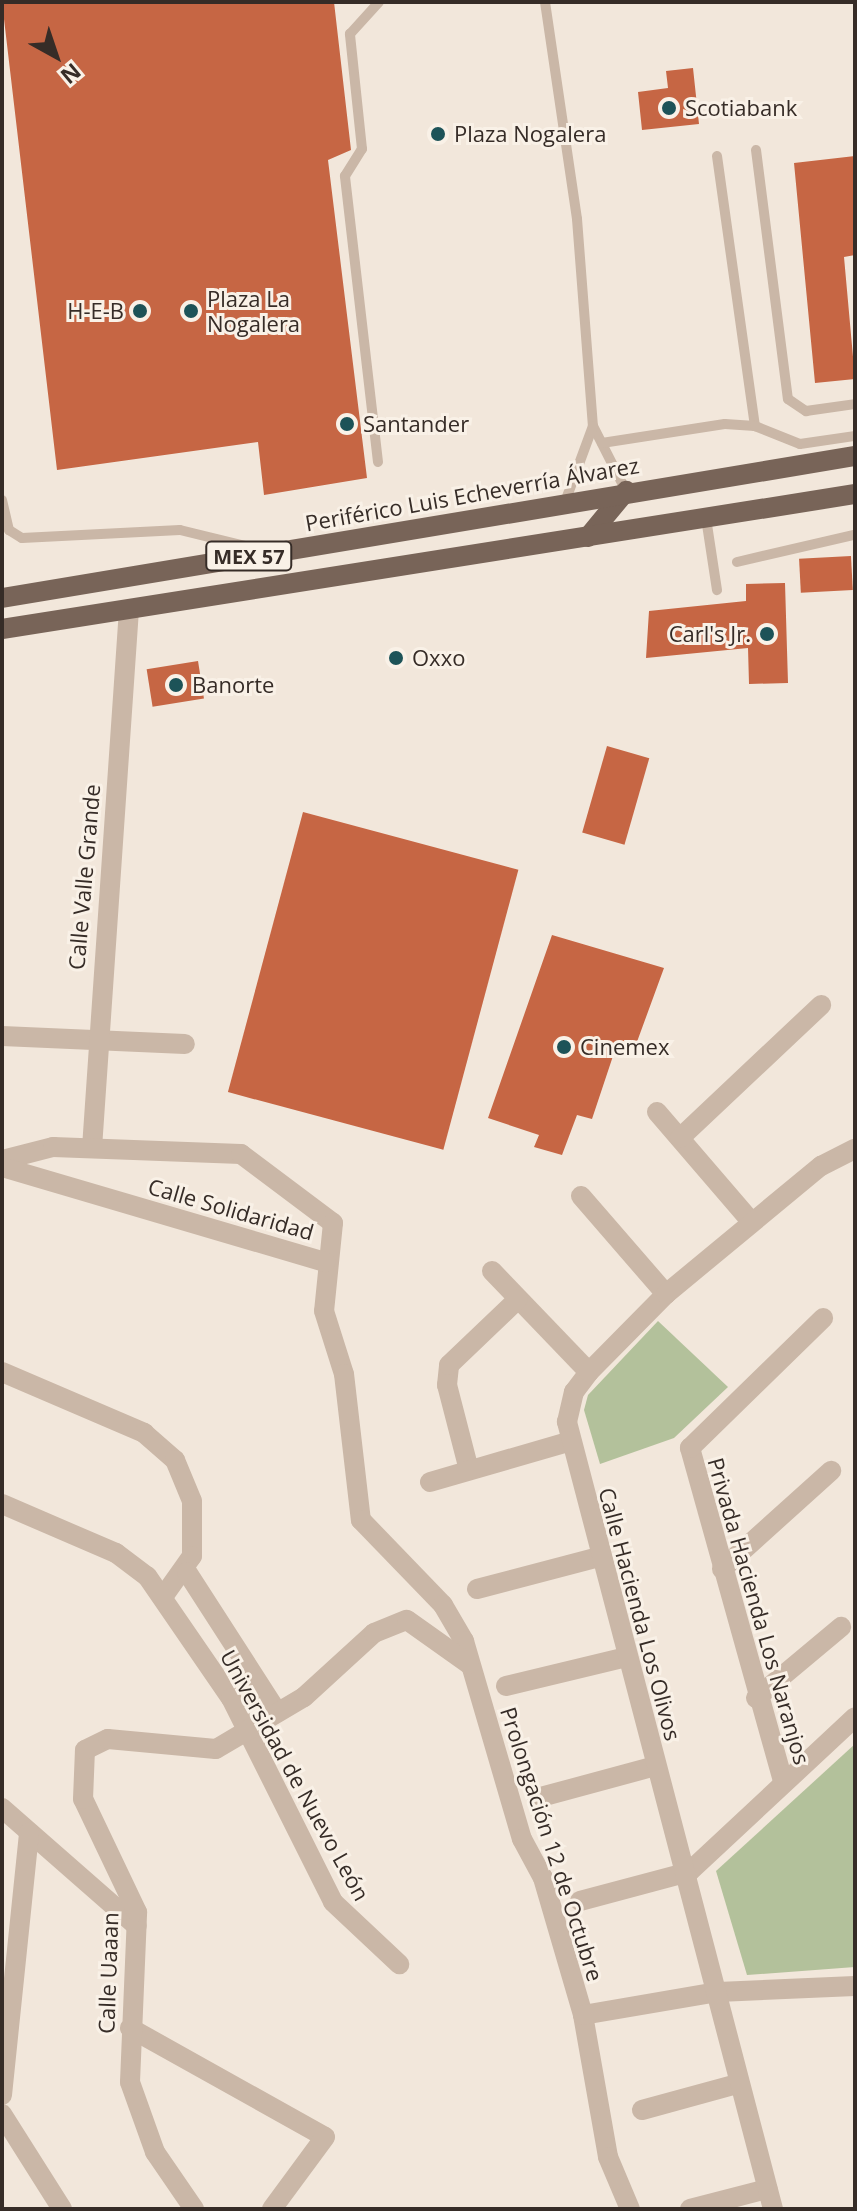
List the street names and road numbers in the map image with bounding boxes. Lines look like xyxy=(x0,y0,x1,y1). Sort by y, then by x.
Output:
street label: Periférico Luis Echeverría Álvarez xyxy=(303,452,641,536)
road number: MEX 57 xyxy=(205,540,293,572)
street label: Calle Valle Grande xyxy=(63,783,105,971)
street label: Calle Solidaridad xyxy=(145,1173,317,1245)
street label: Privada Hacienda Los Naranjos xyxy=(703,1455,815,1767)
street label: Calle Hacienda Los Olivos xyxy=(593,1485,687,1743)
street label: Universidad de Nuevo León xyxy=(215,1645,375,1905)
street label: Prolongación 12 de Octubre xyxy=(495,1704,609,1984)
street label: Calle Uaaan xyxy=(93,1912,123,2034)

